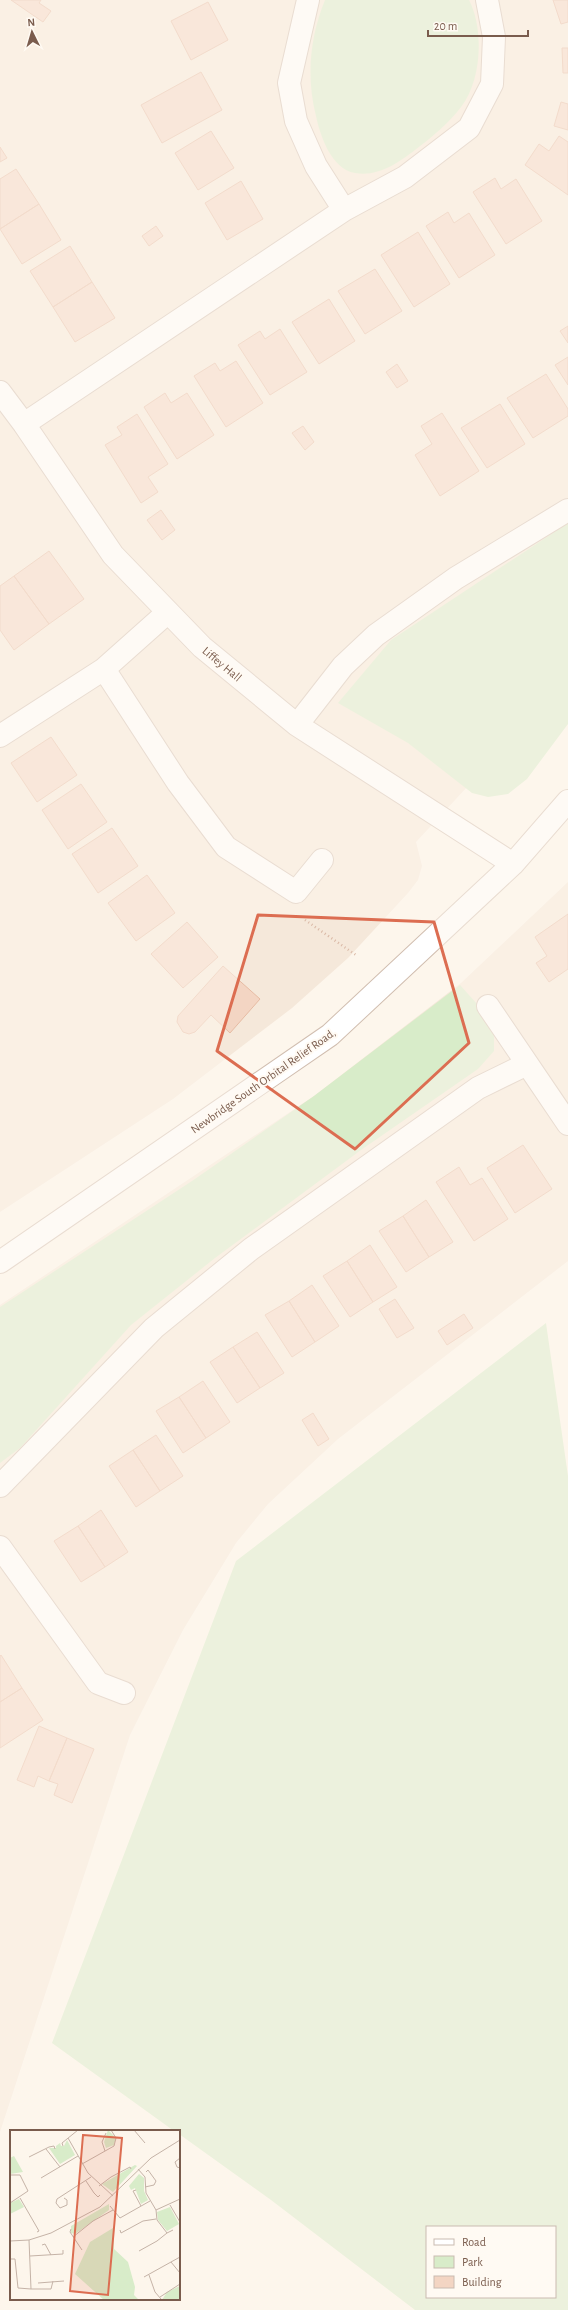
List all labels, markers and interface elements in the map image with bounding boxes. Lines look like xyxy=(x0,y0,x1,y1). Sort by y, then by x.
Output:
north arrow xyxy=(12,12,52,52)
scale bar xyxy=(428,12,528,38)
text: N xyxy=(27,17,35,28)
text: 20 m xyxy=(434,20,457,32)
street label: Liffey Hall xyxy=(199,644,244,684)
street label: Newbridge South Orbital Relief Road, xyxy=(188,1026,338,1136)
inset map xyxy=(10,2130,180,2300)
legend xyxy=(426,2226,556,2298)
text: Road xyxy=(462,2236,486,2248)
text: Park xyxy=(462,2256,483,2268)
text: Building xyxy=(462,2276,502,2288)

